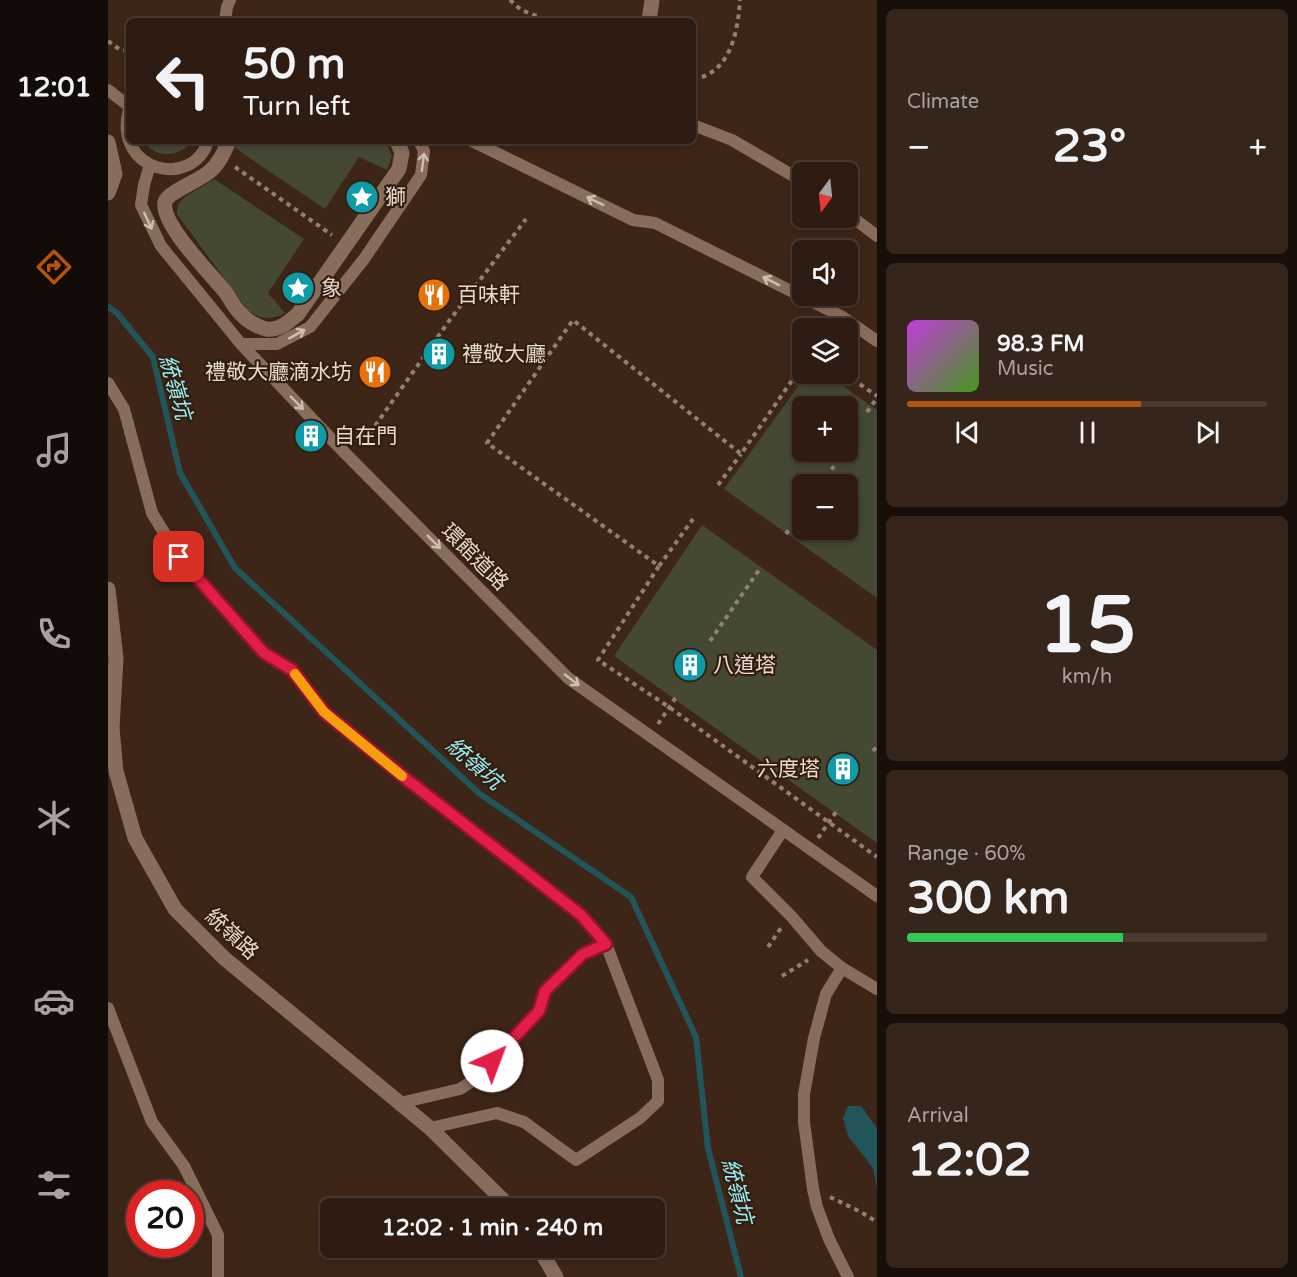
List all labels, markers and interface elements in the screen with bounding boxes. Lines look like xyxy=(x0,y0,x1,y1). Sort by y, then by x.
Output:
text: 50 m xyxy=(243,39,345,90)
icon: left xyxy=(144,42,222,120)
text: 12:01 xyxy=(17,71,91,104)
text: Turn left xyxy=(243,90,350,123)
text: Climate xyxy=(907,90,979,114)
text: 23° xyxy=(1053,120,1126,174)
text: − xyxy=(907,128,931,167)
text: + xyxy=(1248,128,1267,167)
one-way arrow xyxy=(418,153,429,172)
north arrow xyxy=(792,162,858,228)
map controls xyxy=(792,162,858,540)
place icon: 獅 xyxy=(344,179,380,215)
place label: 獅 xyxy=(385,185,406,210)
one-way arrow xyxy=(586,195,604,207)
one-way arrow xyxy=(142,211,154,229)
button: sound xyxy=(792,240,858,306)
icon: directions xyxy=(33,246,75,288)
place icon: 象 xyxy=(280,270,316,306)
one-way arrow xyxy=(762,275,780,287)
place label: 象 xyxy=(321,276,342,301)
restaurant icon: 百味軒 xyxy=(416,277,452,313)
place label: 百味軒 xyxy=(457,283,520,308)
button: layers xyxy=(792,318,858,384)
one-way arrow xyxy=(288,328,305,340)
text: 98.3 FM xyxy=(997,331,1085,357)
building icon: 禮敬大廳 xyxy=(421,336,457,372)
place label: 禮敬大廳 xyxy=(462,342,546,367)
water label: 統嶺坑 xyxy=(153,352,197,425)
restaurant icon: 禮敬大廳滴水坊 xyxy=(357,354,393,390)
text: Music xyxy=(997,357,1053,381)
place label: 禮敬大廳滴水坊 xyxy=(205,360,352,385)
one-way arrow xyxy=(290,396,305,411)
button: + xyxy=(792,396,858,462)
icon: previous xyxy=(951,416,984,449)
icon: pause xyxy=(1071,416,1104,449)
icon: next xyxy=(1191,416,1224,449)
building icon: 自在門 xyxy=(293,418,329,454)
place label: 自在門 xyxy=(334,424,397,449)
icon: music xyxy=(33,429,75,471)
button: − xyxy=(792,474,858,540)
street label: 環館道路 xyxy=(436,519,513,596)
pin xyxy=(153,531,204,582)
one-way arrow xyxy=(427,535,441,550)
icon: arrive xyxy=(162,540,195,573)
text: 15 xyxy=(1038,579,1136,673)
icon: phone xyxy=(33,613,75,655)
building icon: 八道塔 xyxy=(672,647,708,683)
place label: 八道塔 xyxy=(713,653,776,678)
text: km/h xyxy=(1062,665,1112,689)
one-way arrow xyxy=(564,674,580,687)
water label: 統嶺坑 xyxy=(441,732,510,797)
building icon: 六度塔 xyxy=(825,751,861,787)
place label: 六度塔 xyxy=(757,757,820,782)
icon: climate xyxy=(33,797,75,839)
text: Range · 60% xyxy=(907,842,1026,866)
text: 300 km xyxy=(907,872,1069,926)
street label: 統嶺路 xyxy=(200,904,263,965)
icon: car xyxy=(33,980,75,1022)
position arrow xyxy=(460,1029,524,1093)
text: Arrival xyxy=(907,1104,969,1128)
text: 12:02 xyxy=(907,1134,1032,1188)
water label: 統嶺坑 xyxy=(716,1156,758,1229)
icon: filters xyxy=(33,1164,75,1206)
speed limit sign: 20 xyxy=(126,1180,204,1258)
text: 12:02 · 1 min · 240 m xyxy=(382,1215,603,1241)

